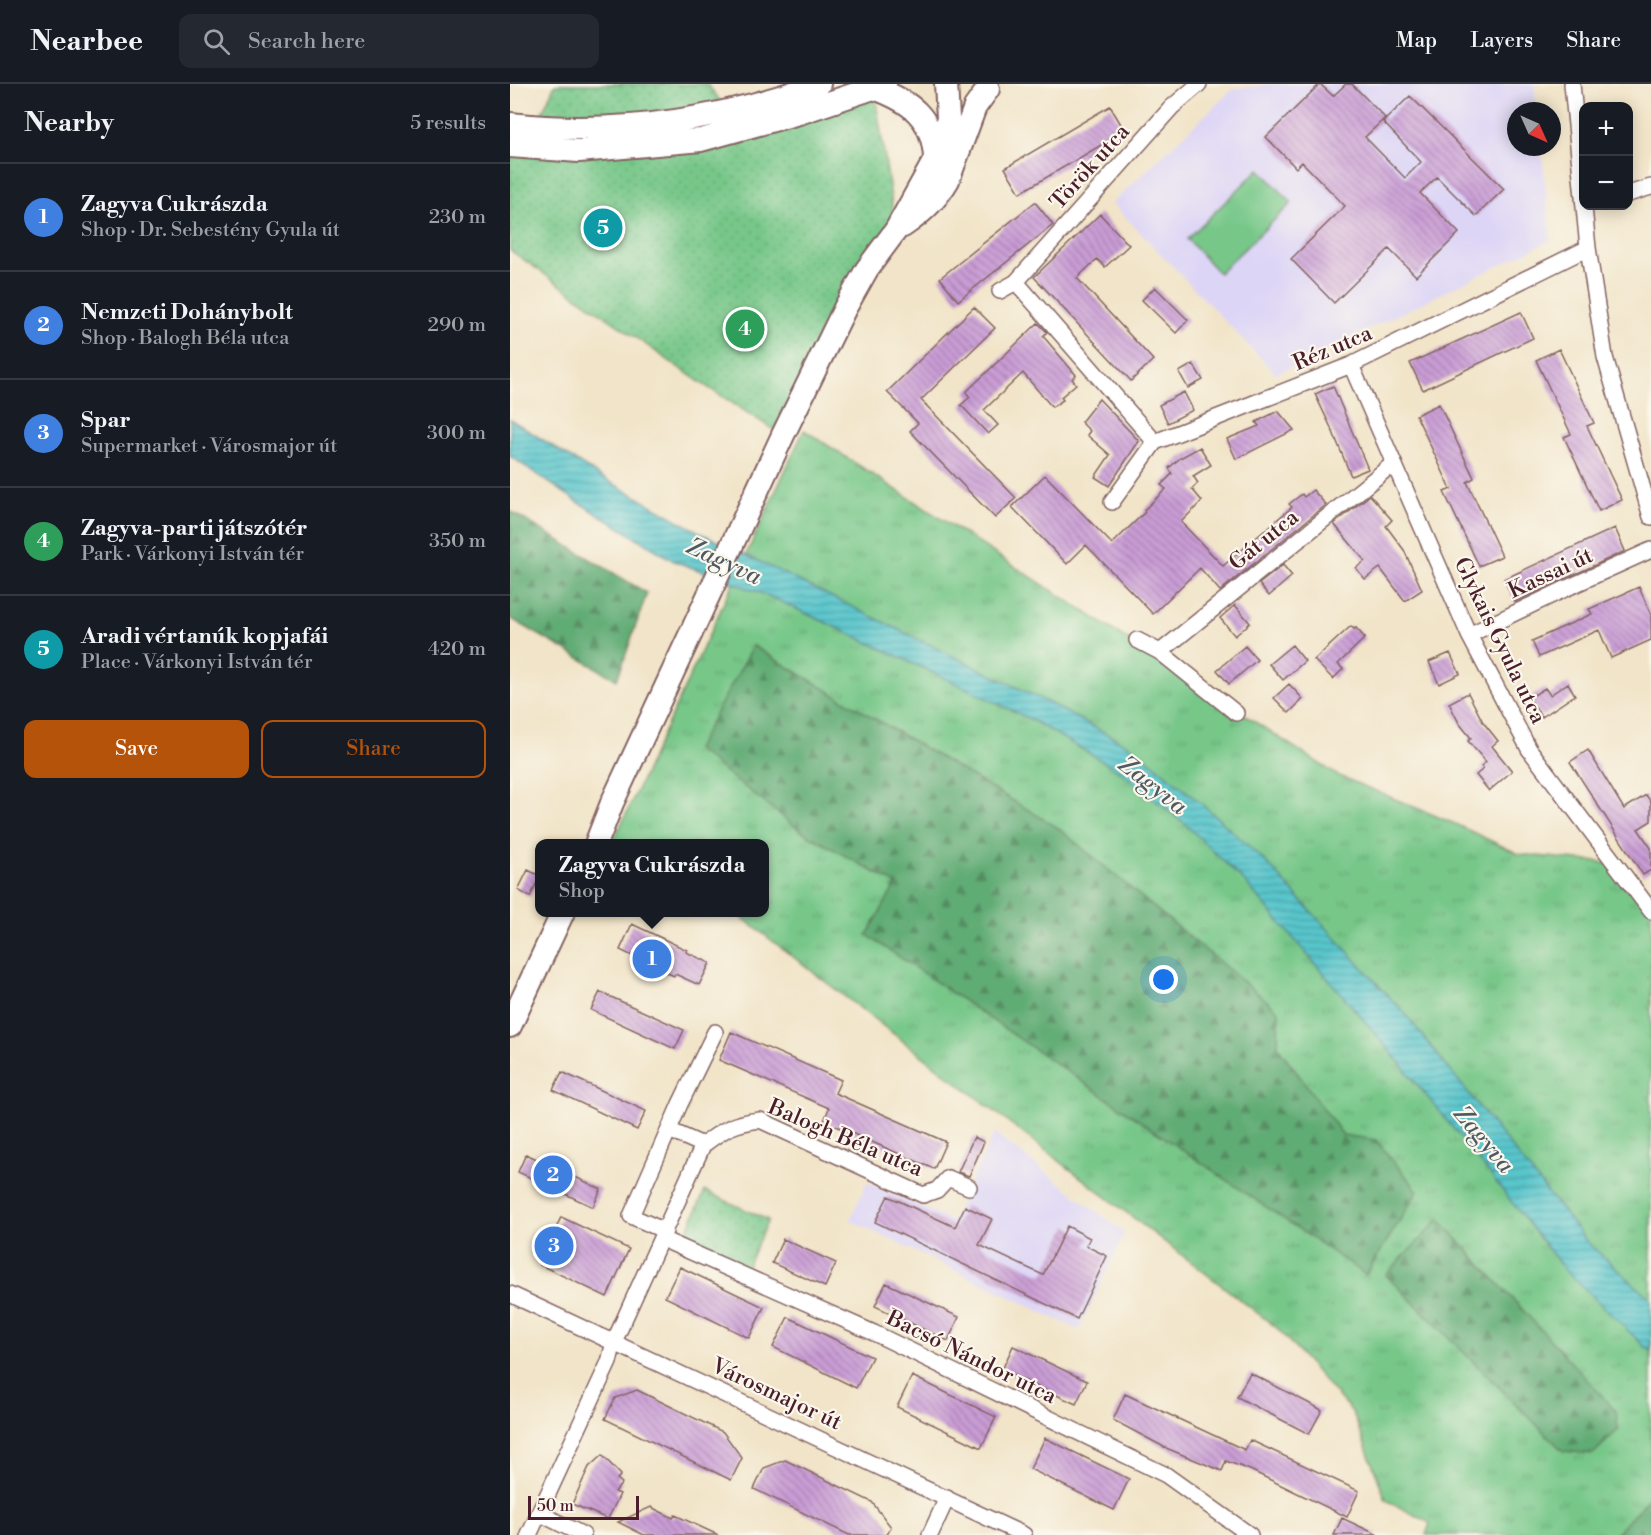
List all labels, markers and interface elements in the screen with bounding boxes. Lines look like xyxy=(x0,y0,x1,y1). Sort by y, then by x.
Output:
search box xyxy=(179,14,599,68)
text: Nearbee xyxy=(30,24,143,59)
icon: search xyxy=(200,25,233,58)
text: Search here xyxy=(248,28,365,55)
text: Map xyxy=(1396,28,1437,54)
text: Layers xyxy=(1470,28,1533,54)
text: Share xyxy=(1566,28,1621,54)
north arrow xyxy=(1507,102,1561,156)
map controls xyxy=(1579,102,1633,210)
button: + xyxy=(1579,102,1633,156)
text: Nearby xyxy=(24,107,114,139)
text: 5 results xyxy=(410,111,486,136)
street label: Török utca xyxy=(1045,118,1136,215)
button: − xyxy=(1579,156,1633,210)
text: Zagyva Cukrászda xyxy=(81,191,268,218)
text: 1 xyxy=(39,205,48,230)
text: 230 m xyxy=(429,205,486,230)
pin: 5 xyxy=(584,206,622,250)
text: Shop · Dr. Sebestény Gyula út xyxy=(81,218,340,243)
text: Nemzeti Dohánybolt xyxy=(81,299,293,326)
pin: 4 xyxy=(726,306,764,352)
text: 2 xyxy=(37,313,50,338)
text: 290 m xyxy=(428,313,486,338)
street label: Réz utca xyxy=(1289,319,1377,377)
text: Shop · Balogh Béla utca xyxy=(81,326,289,351)
text: Spar xyxy=(81,407,131,434)
text: 3 xyxy=(37,421,50,446)
text: 300 m xyxy=(427,421,486,446)
text: Supermarket · Városmajor út xyxy=(81,434,337,459)
street label: Gát utca xyxy=(1224,503,1305,576)
text: Zagyva-parti játszótér xyxy=(81,515,307,542)
text: 4 xyxy=(37,529,50,554)
text: 350 m xyxy=(429,529,486,554)
water label: Zagyva xyxy=(681,532,766,593)
text: Park · Várkonyi István tér xyxy=(81,542,304,567)
street label: Kassai út xyxy=(1504,542,1598,605)
street label: Glykais Gyula utca xyxy=(1448,553,1552,729)
text: Aradi vértanúk kopjafái xyxy=(81,623,328,650)
text: 5 xyxy=(37,637,50,662)
text: 420 m xyxy=(428,637,486,662)
text: Place · Várkonyi István tér xyxy=(81,650,313,675)
button: Save xyxy=(24,720,249,778)
button: Share xyxy=(261,720,486,778)
water label: Zagyva xyxy=(1112,750,1193,822)
popup xyxy=(535,839,769,917)
text: Zagyva Cukrászda xyxy=(559,852,745,879)
text: Shop xyxy=(559,879,605,904)
pin: 1 xyxy=(632,936,672,982)
your location xyxy=(1149,965,1178,994)
street label: Balogh Béla utca xyxy=(763,1093,928,1183)
water label: Zagyva xyxy=(1446,1100,1521,1180)
pin: 2 xyxy=(534,1152,573,1198)
pin: 3 xyxy=(534,1224,573,1268)
street label: Bacsó Nándor utca xyxy=(881,1304,1061,1411)
street label: Városmajor út xyxy=(706,1352,846,1436)
scale bar xyxy=(528,1493,639,1520)
text: 50 m xyxy=(537,1496,574,1516)

